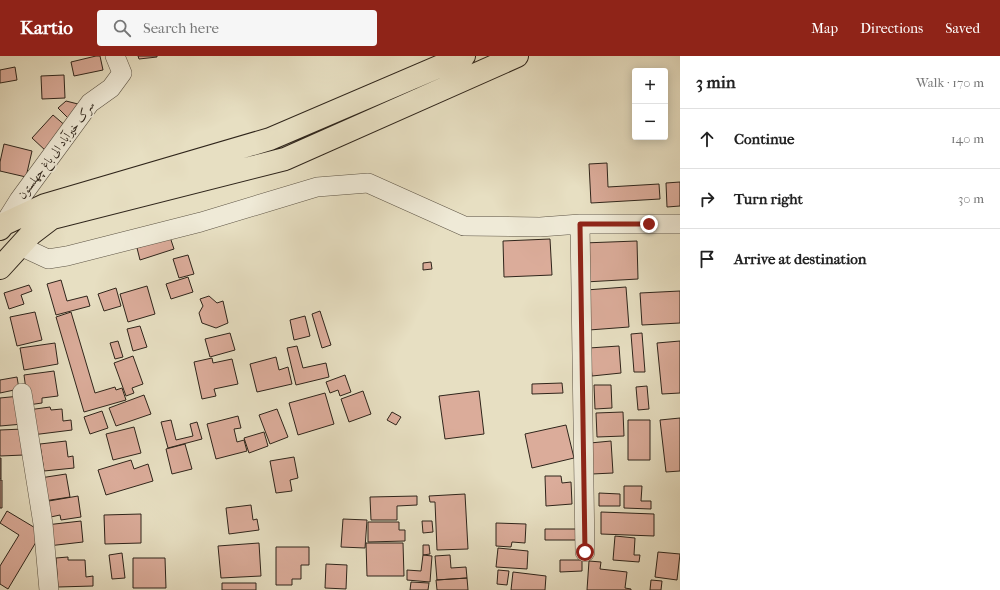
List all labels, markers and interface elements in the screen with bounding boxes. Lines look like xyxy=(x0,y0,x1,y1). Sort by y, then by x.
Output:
search box xyxy=(97,10,377,46)
text: Kartio xyxy=(20,17,73,39)
icon: search xyxy=(111,17,133,39)
text: Search here xyxy=(143,19,219,37)
text: Map xyxy=(811,20,838,37)
text: Directions xyxy=(860,20,923,37)
text: Saved xyxy=(945,20,980,37)
map controls xyxy=(632,68,668,140)
button: + xyxy=(632,68,668,104)
text: 3 min xyxy=(696,72,736,92)
text: Walk · 170 m xyxy=(916,75,984,90)
street label: سرک خیرآباد الی باغ چهلستون xyxy=(14,98,101,204)
button: − xyxy=(632,104,668,140)
icon: ahead xyxy=(696,128,718,150)
text: Continue xyxy=(734,130,794,148)
text: 140 m xyxy=(951,131,984,146)
icon: right xyxy=(696,188,718,210)
text: Turn right xyxy=(734,190,803,208)
text: 30 m xyxy=(958,191,984,206)
route end xyxy=(640,215,658,233)
icon: arrive xyxy=(696,248,718,270)
text: Arrive at destination xyxy=(734,250,866,268)
route start xyxy=(576,543,594,561)

